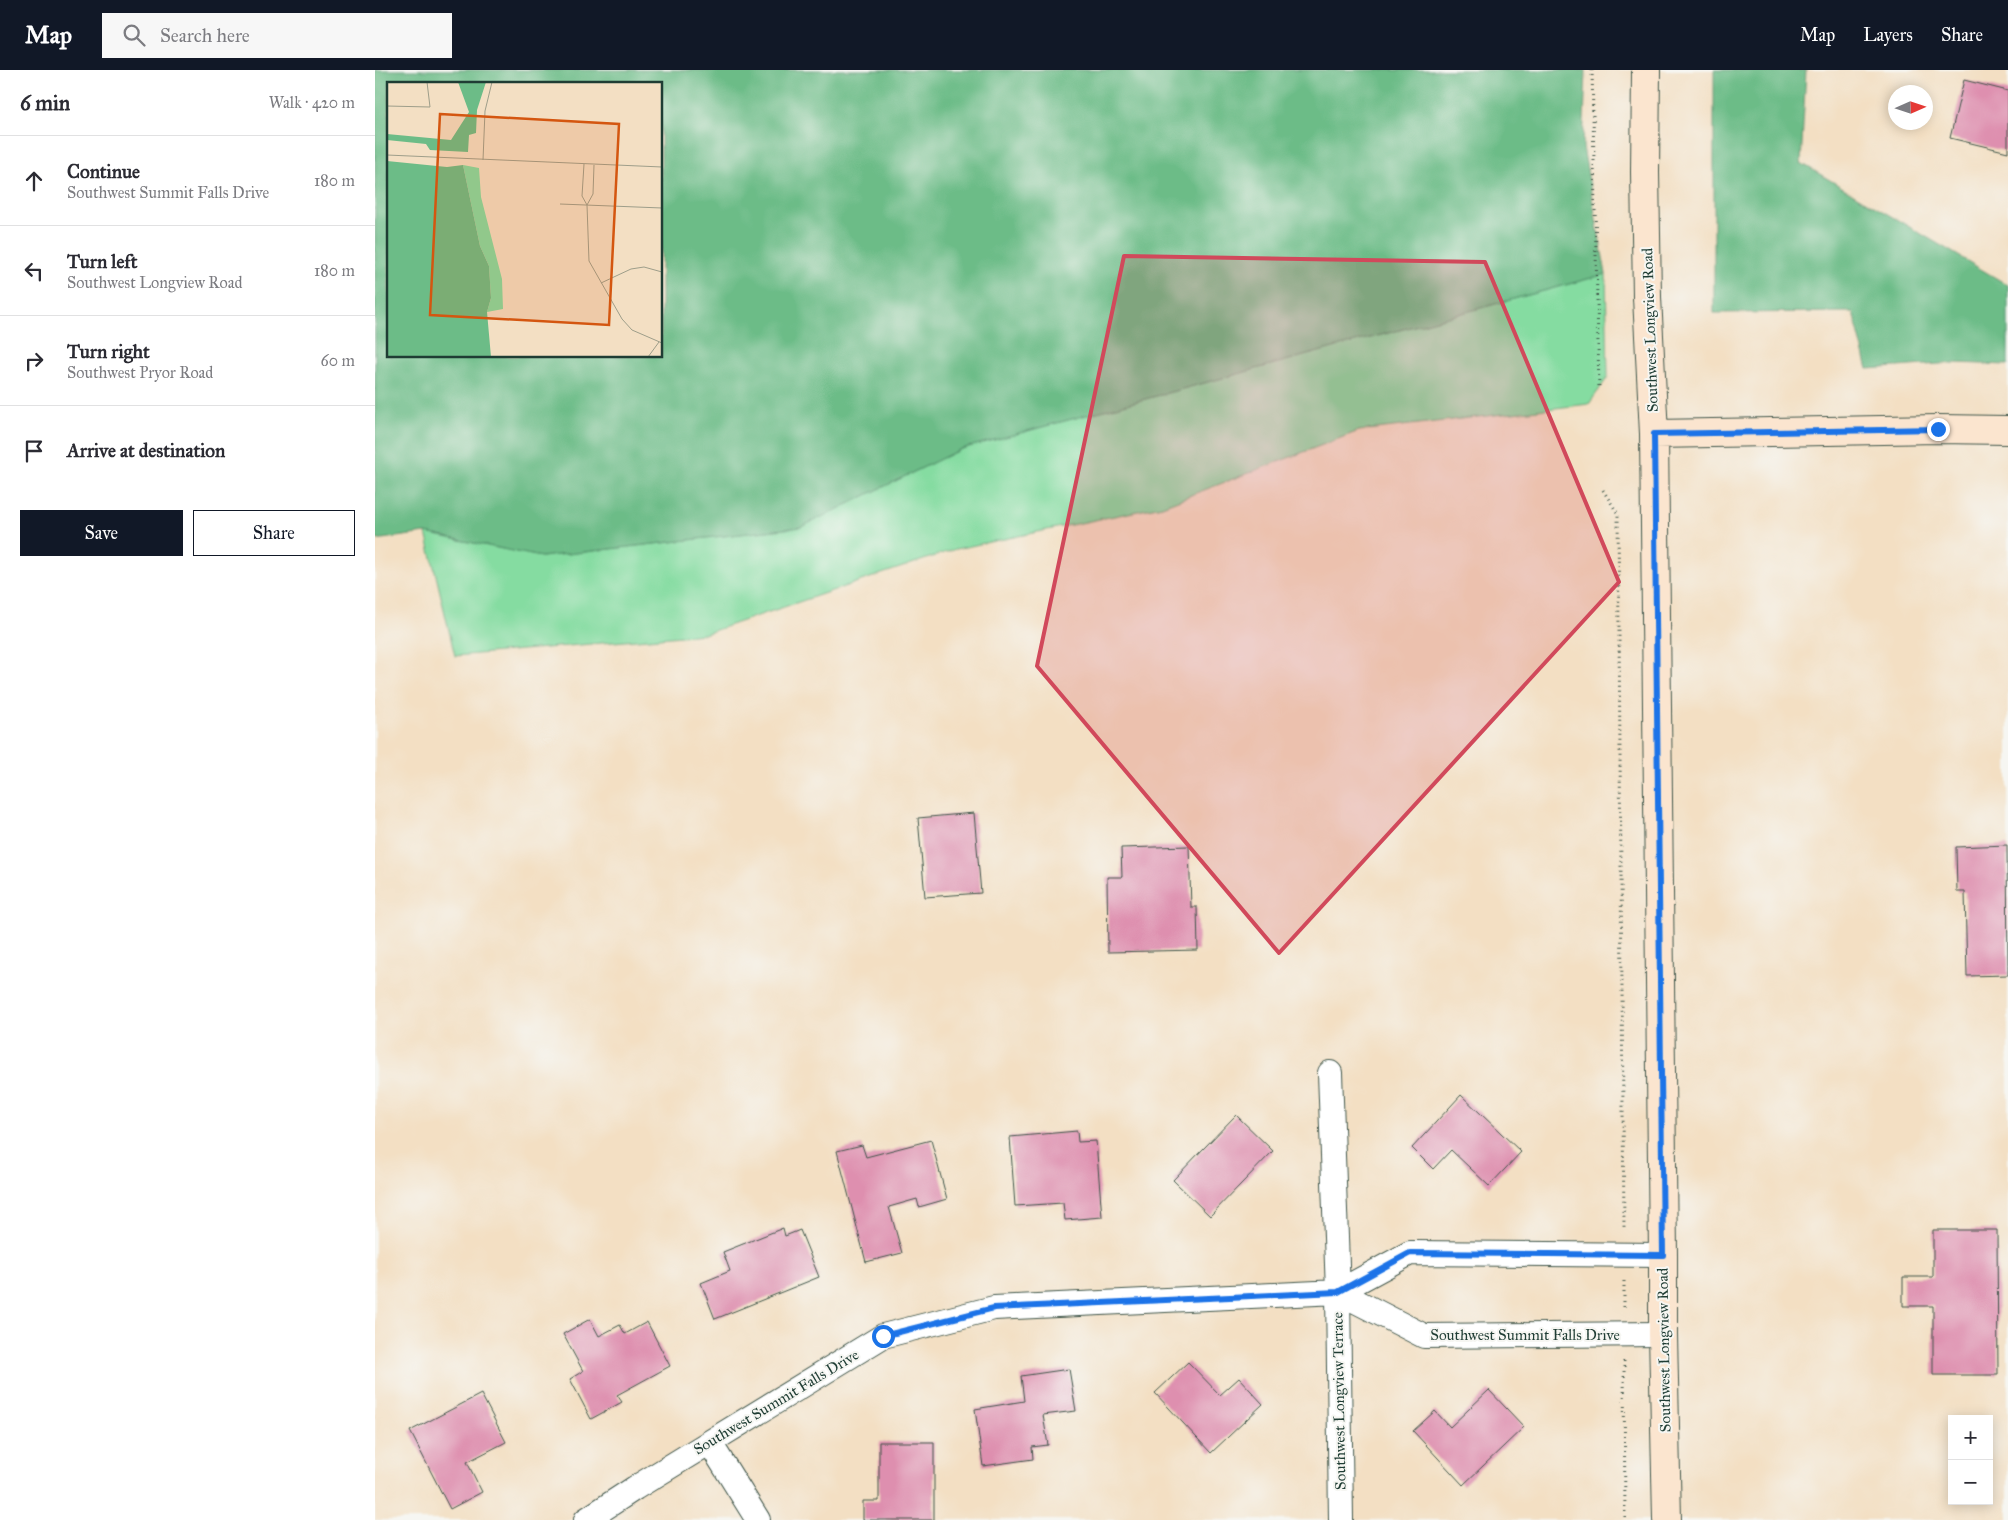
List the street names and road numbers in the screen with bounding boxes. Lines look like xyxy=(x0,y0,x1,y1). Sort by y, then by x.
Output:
street label: Southwest Longview Road xyxy=(1638,247,1662,413)
street label: Southwest Longview Road xyxy=(1654,1267,1674,1432)
street label: Southwest Longview Terrace xyxy=(1328,1312,1350,1490)
street label: Southwest Summit Falls Drive xyxy=(1430,1326,1620,1344)
street label: Southwest Summit Falls Drive xyxy=(690,1346,862,1458)

